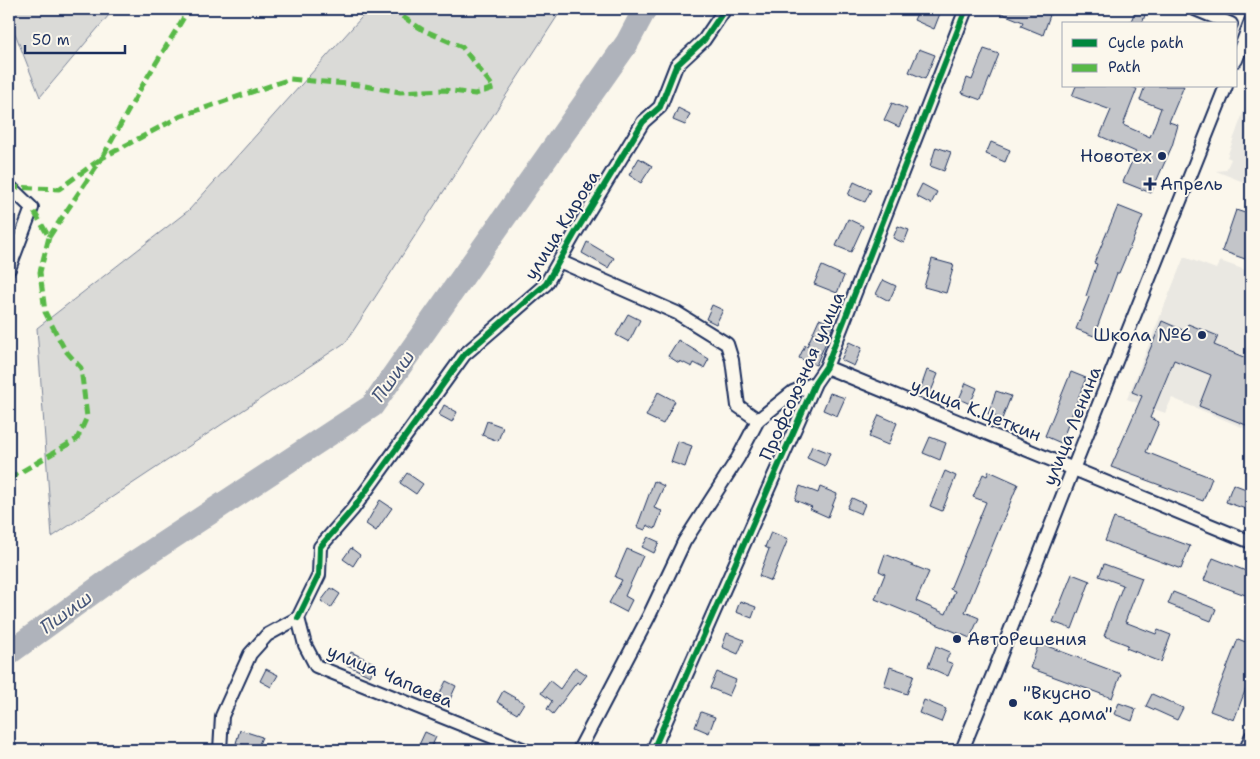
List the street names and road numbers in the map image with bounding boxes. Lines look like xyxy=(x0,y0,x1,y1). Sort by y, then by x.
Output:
street label: улица Кирова xyxy=(519,166,605,284)
street label: Профсоюзная улица xyxy=(754,288,850,464)
street label: улица Ленина xyxy=(1037,363,1107,489)
street label: улица К.Цеткин xyxy=(907,373,1045,447)
street label: улица Чапаева xyxy=(323,639,457,713)

